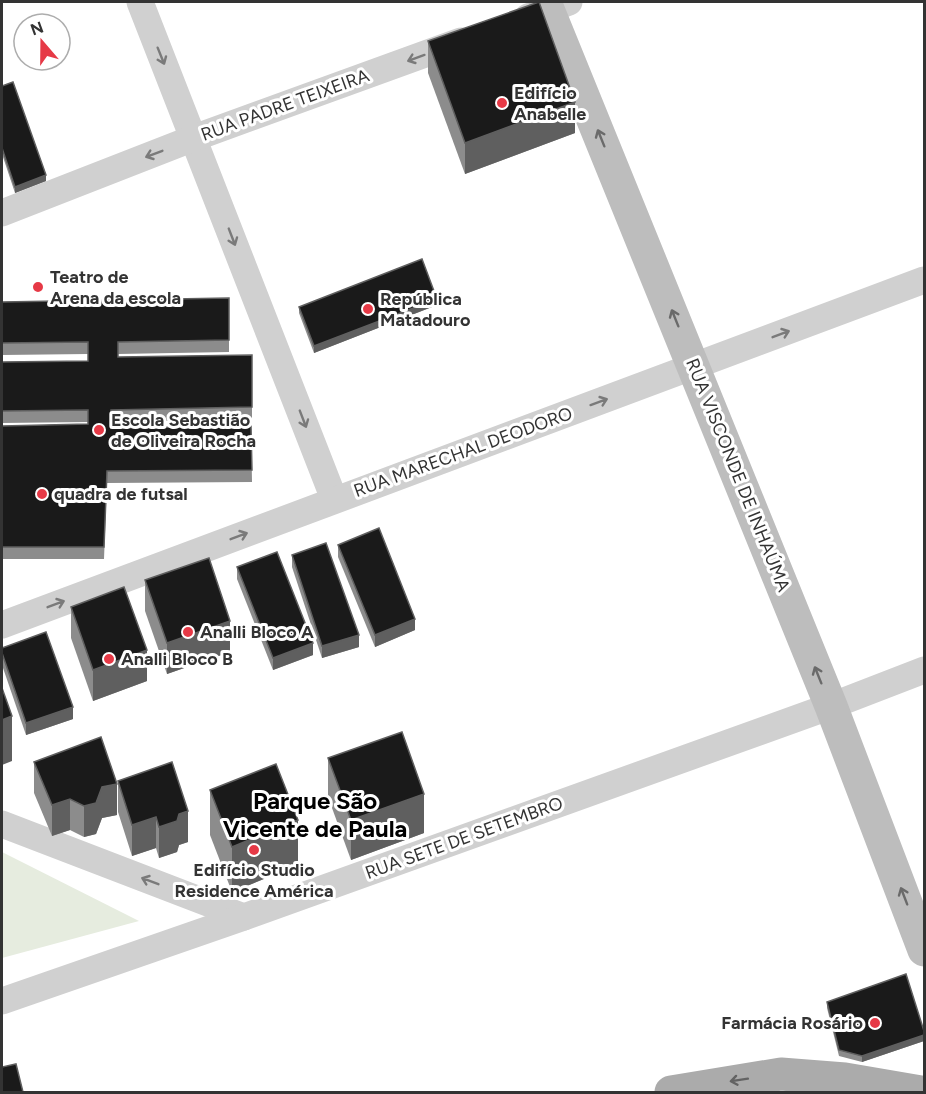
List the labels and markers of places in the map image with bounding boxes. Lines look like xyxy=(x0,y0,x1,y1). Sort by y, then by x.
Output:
place label: Edifício Anabelle xyxy=(514,82,586,125)
marker: Edifício Anabelle xyxy=(495,96,509,110)
place label: Teatro de Arena da escola xyxy=(50,266,181,309)
marker: Teatro de Arena da escola xyxy=(31,280,45,294)
place label: República Matadouro xyxy=(380,288,470,331)
marker: República Matadouro xyxy=(361,302,375,316)
place label: Escola Sebastião de Oliveira Rocha xyxy=(111,409,256,452)
marker: Escola Sebastião de Oliveira Rocha xyxy=(92,423,106,437)
place label: quadra de futsal xyxy=(54,483,188,505)
marker: quadra de futsal xyxy=(35,487,49,501)
place label: Analli Bloco A xyxy=(200,621,314,643)
marker: Analli Bloco A xyxy=(181,625,195,639)
place label: Analli Bloco B xyxy=(121,648,233,670)
marker: Analli Bloco B xyxy=(102,652,116,666)
marker: Edifício Studio Residence América xyxy=(247,843,261,857)
place label: Edifício Studio Residence América xyxy=(174,859,334,902)
place label: Farmácia Rosário xyxy=(721,1012,863,1034)
marker: Farmácia Rosário xyxy=(868,1016,882,1030)

